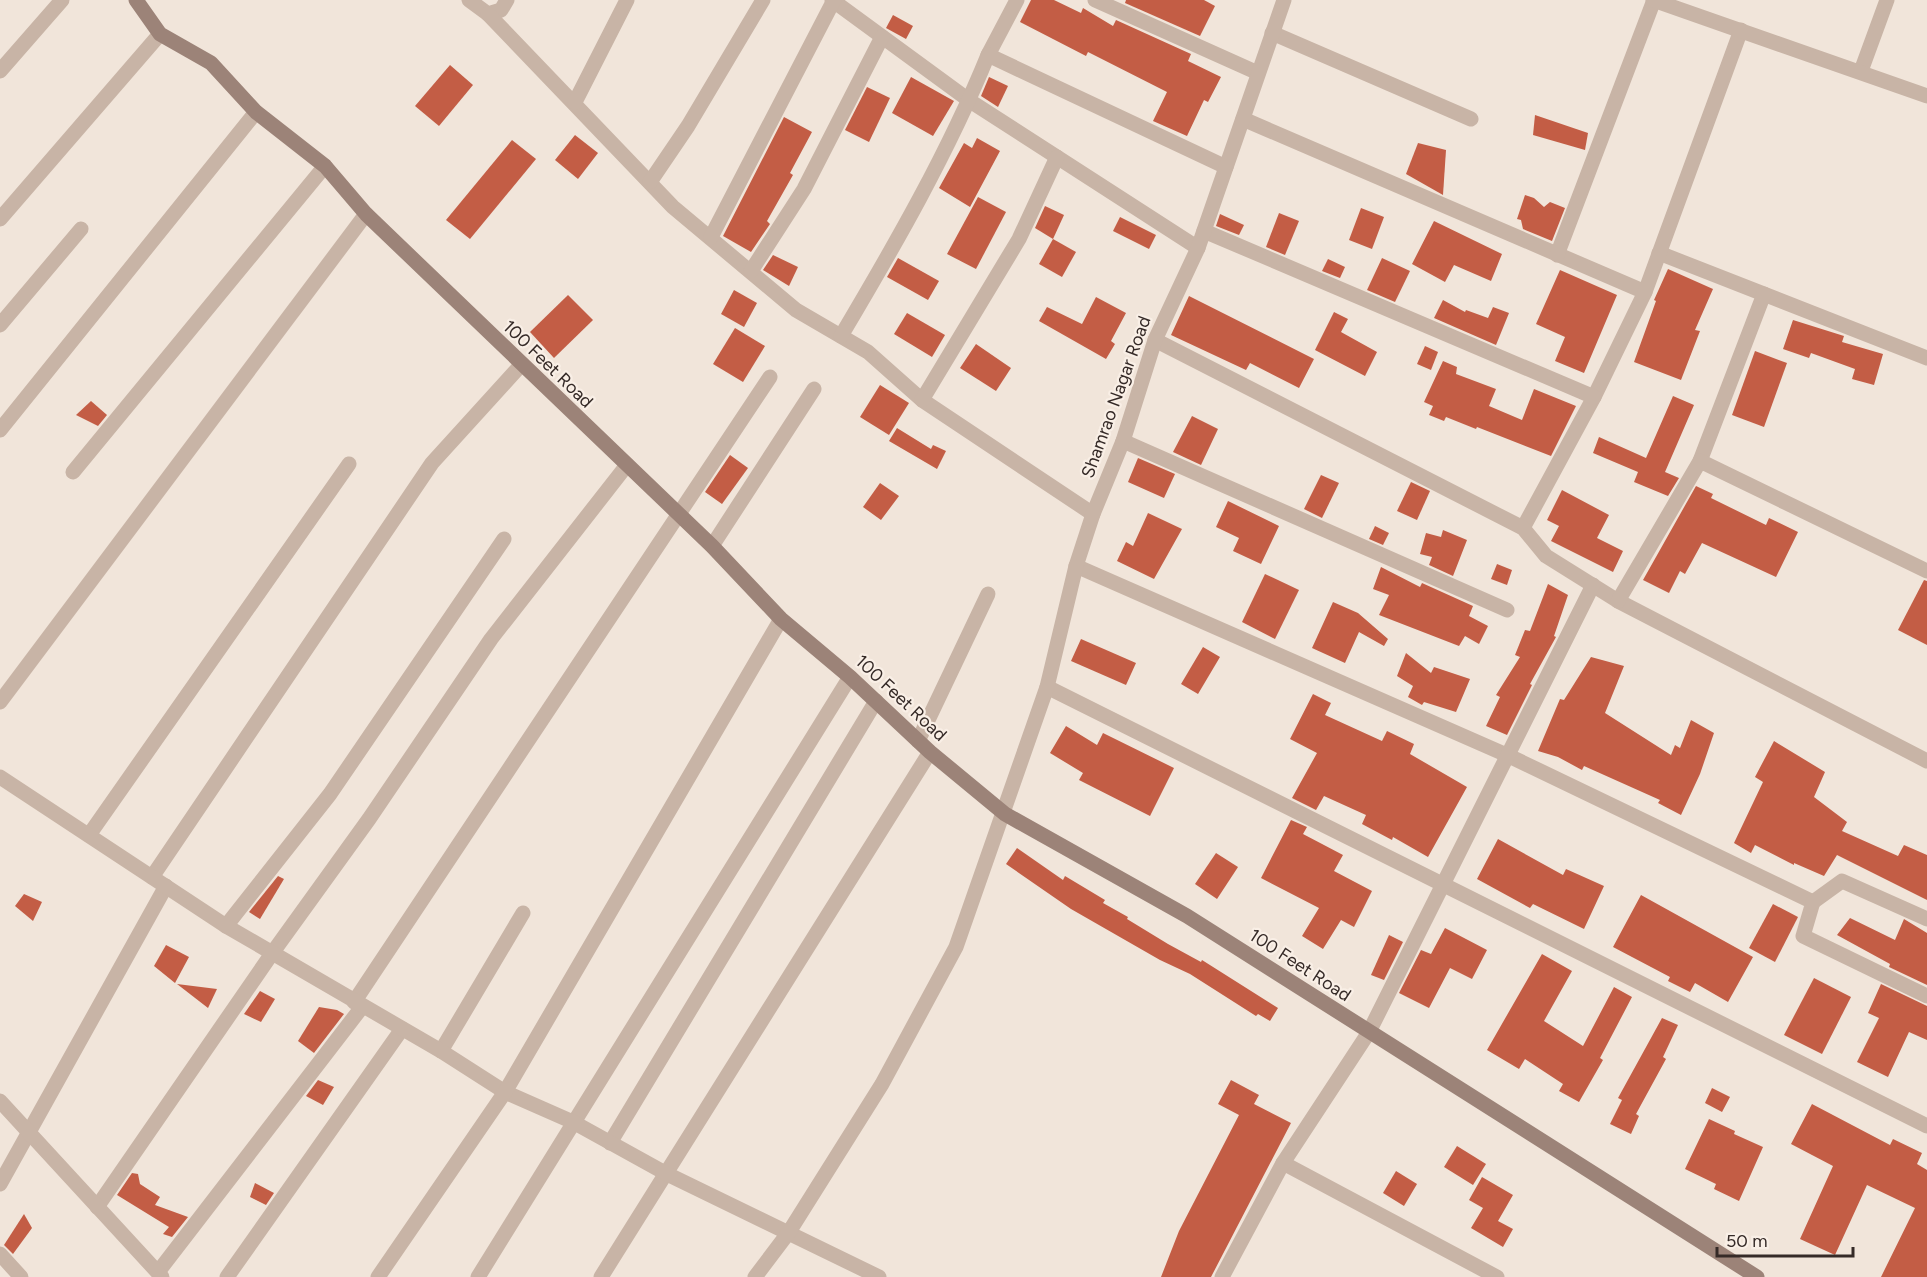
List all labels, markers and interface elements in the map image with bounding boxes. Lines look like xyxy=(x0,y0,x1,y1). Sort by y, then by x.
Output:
street label: Shamrao Nagar Road xyxy=(1076,313,1156,481)
street label: 100 Feet Road xyxy=(498,315,598,413)
street label: 100 Feet Road xyxy=(851,650,951,746)
street label: 100 Feet Road xyxy=(1245,924,1355,1006)
scale bar xyxy=(1717,1220,1854,1258)
text: 50 m xyxy=(1726,1230,1768,1252)

